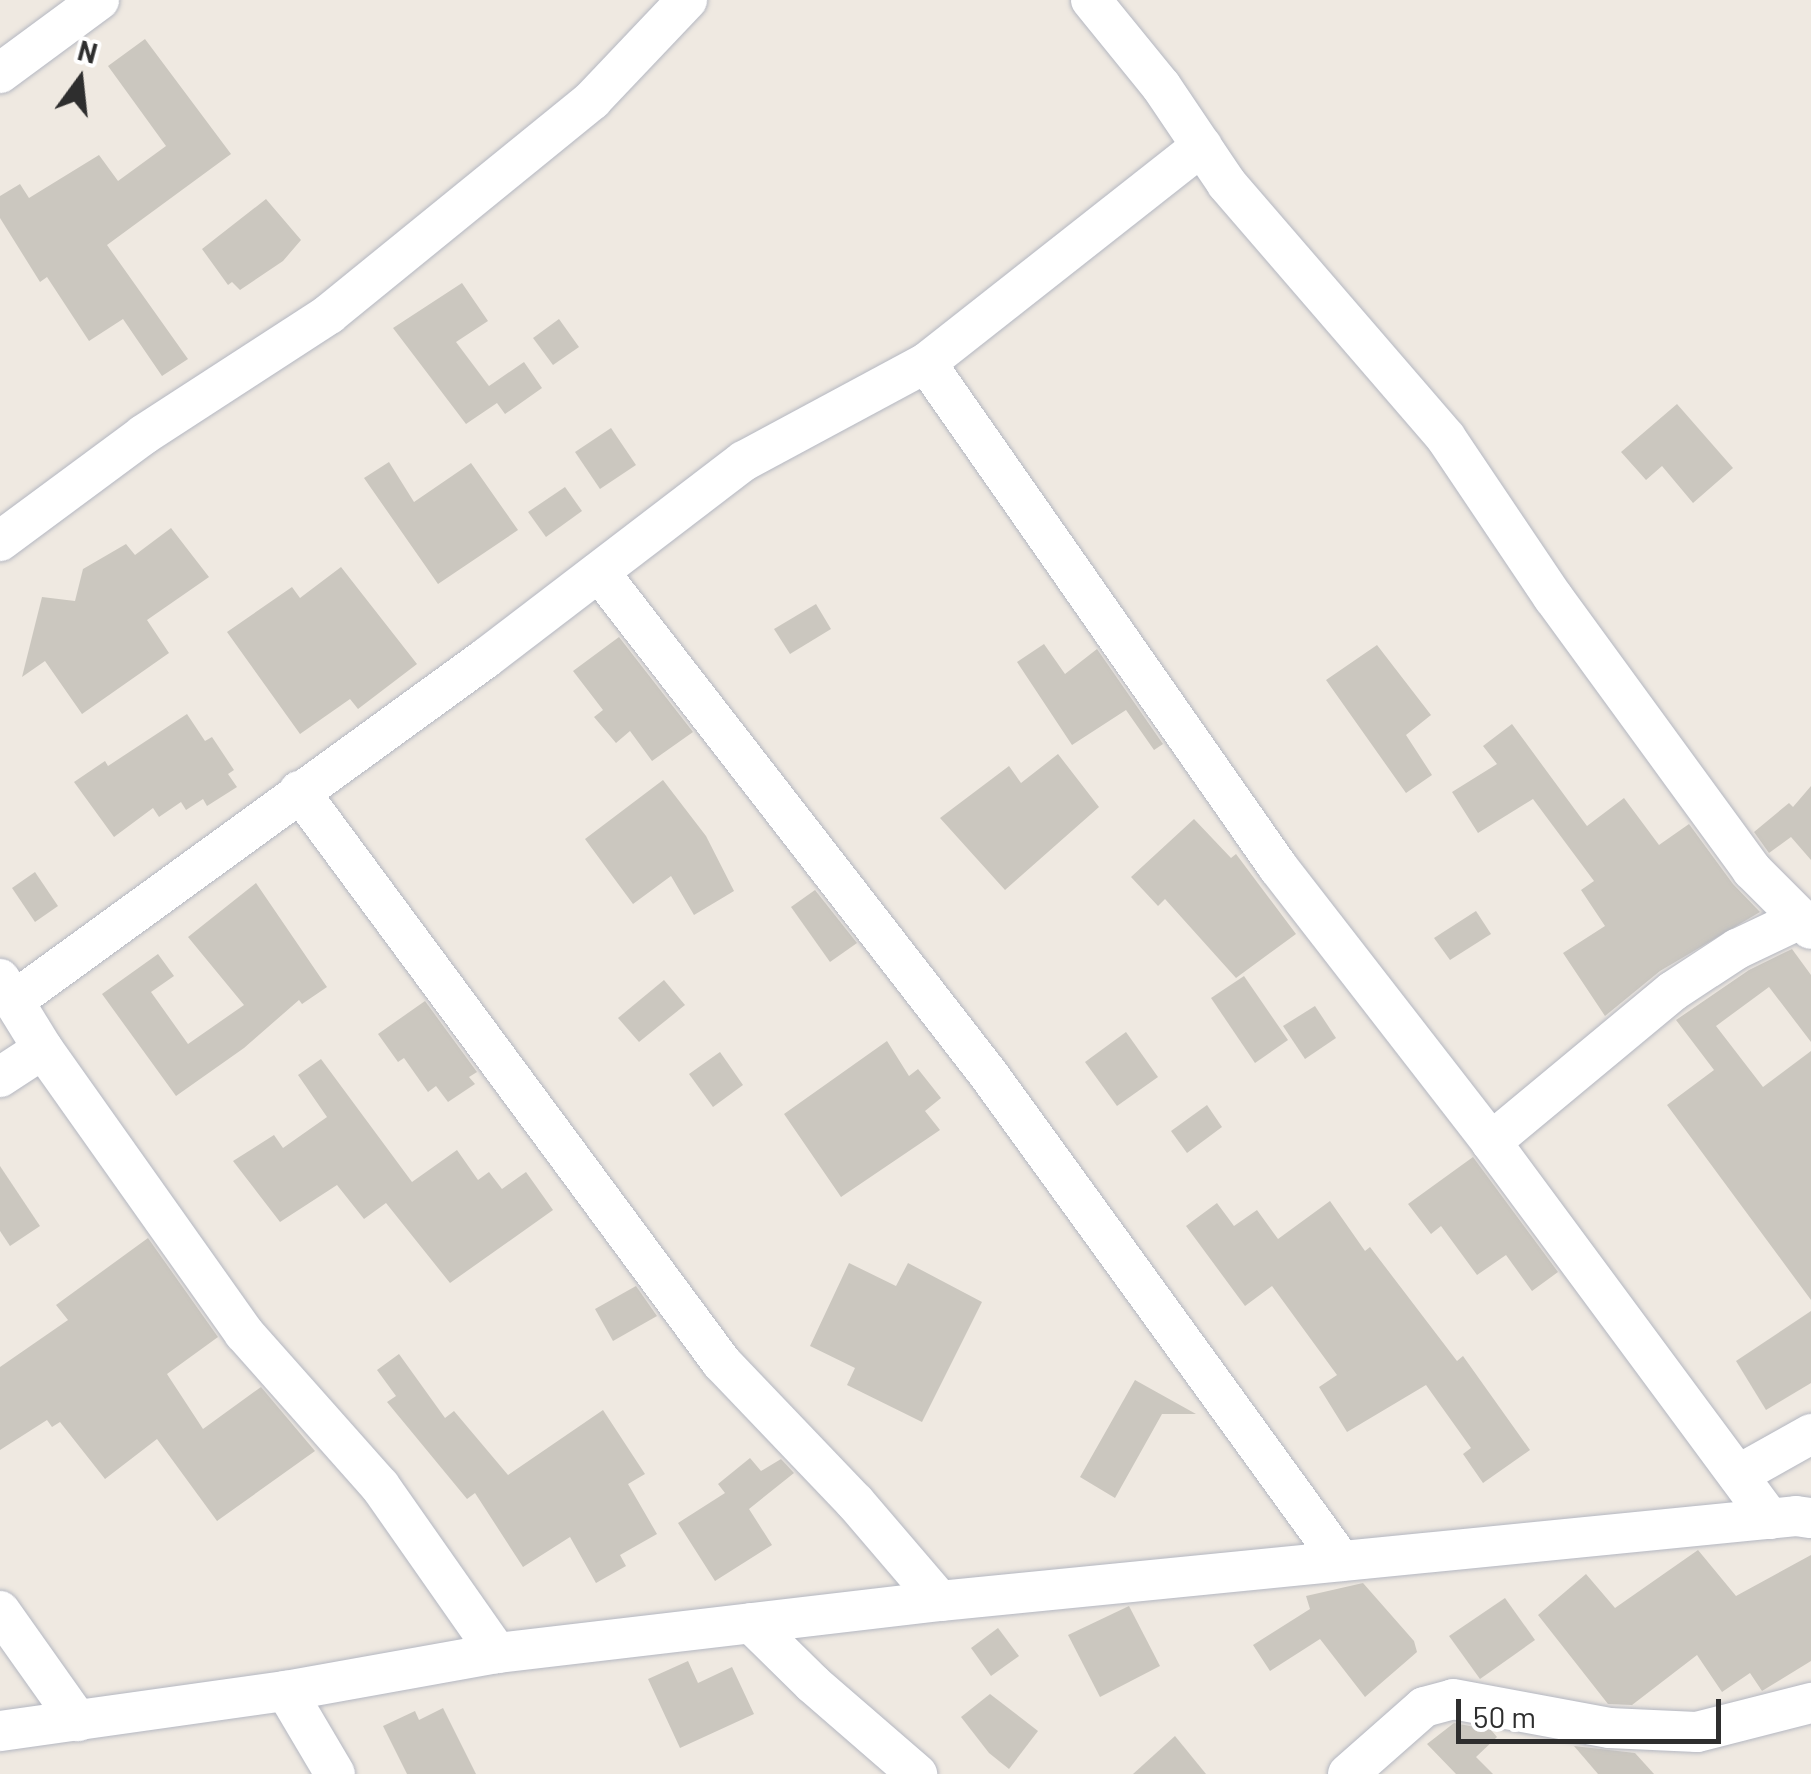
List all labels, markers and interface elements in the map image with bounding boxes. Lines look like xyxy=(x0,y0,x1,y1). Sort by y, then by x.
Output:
north arrow xyxy=(30,30,130,130)
text: N xyxy=(74,32,101,70)
scale bar xyxy=(1461,1679,1726,1741)
text: 50 m xyxy=(1473,1698,1536,1734)

